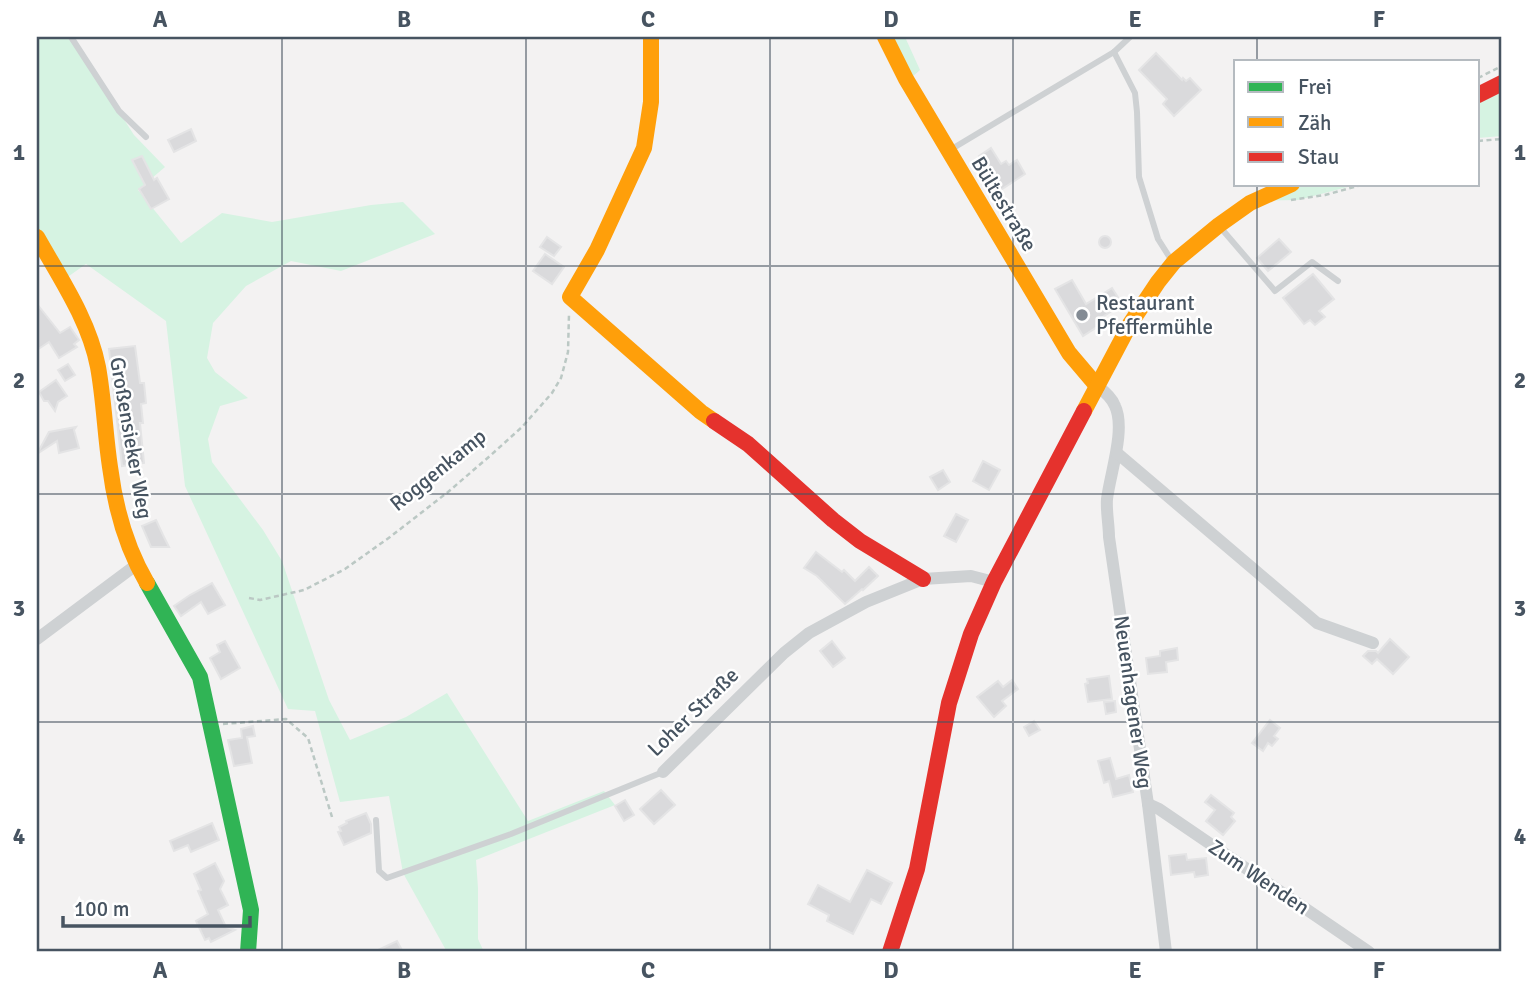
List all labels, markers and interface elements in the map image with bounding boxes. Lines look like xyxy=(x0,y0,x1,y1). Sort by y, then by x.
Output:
text: A xyxy=(153,5,168,34)
text: B xyxy=(397,5,411,34)
text: C xyxy=(641,5,655,34)
text: D xyxy=(883,5,899,34)
text: E xyxy=(1128,5,1142,34)
text: F xyxy=(1373,5,1385,34)
legend xyxy=(1234,60,1480,186)
text: Frei xyxy=(1298,74,1332,100)
text: Zäh xyxy=(1298,110,1332,136)
text: 1 xyxy=(13,138,25,167)
text: 1 xyxy=(1514,138,1526,167)
text: Stau xyxy=(1298,144,1339,170)
street label: Bültestraße xyxy=(966,152,1042,256)
place label: Restaurant Pfeffermühle xyxy=(1096,290,1213,340)
marker: Restaurant Pfeffermühle xyxy=(1074,307,1090,323)
street label: Großensieker Weg xyxy=(104,355,158,521)
text: 2 xyxy=(13,366,25,395)
text: 2 xyxy=(1514,366,1526,395)
street label: Roggenkamp xyxy=(385,423,491,517)
text: 3 xyxy=(13,594,25,623)
text: 3 xyxy=(1514,594,1526,623)
street label: Neuenhagener Weg xyxy=(1108,614,1158,790)
street label: Loher Straße xyxy=(642,662,744,762)
text: 4 xyxy=(13,822,25,851)
text: 4 xyxy=(1514,822,1526,851)
street label: Zum Wenden xyxy=(1204,834,1314,920)
scale bar xyxy=(63,884,250,928)
text: 100 m xyxy=(74,896,129,922)
text: A xyxy=(153,956,168,985)
text: B xyxy=(397,956,411,985)
text: C xyxy=(641,956,655,985)
text: D xyxy=(883,956,899,985)
text: E xyxy=(1128,956,1142,985)
text: F xyxy=(1373,956,1385,985)

